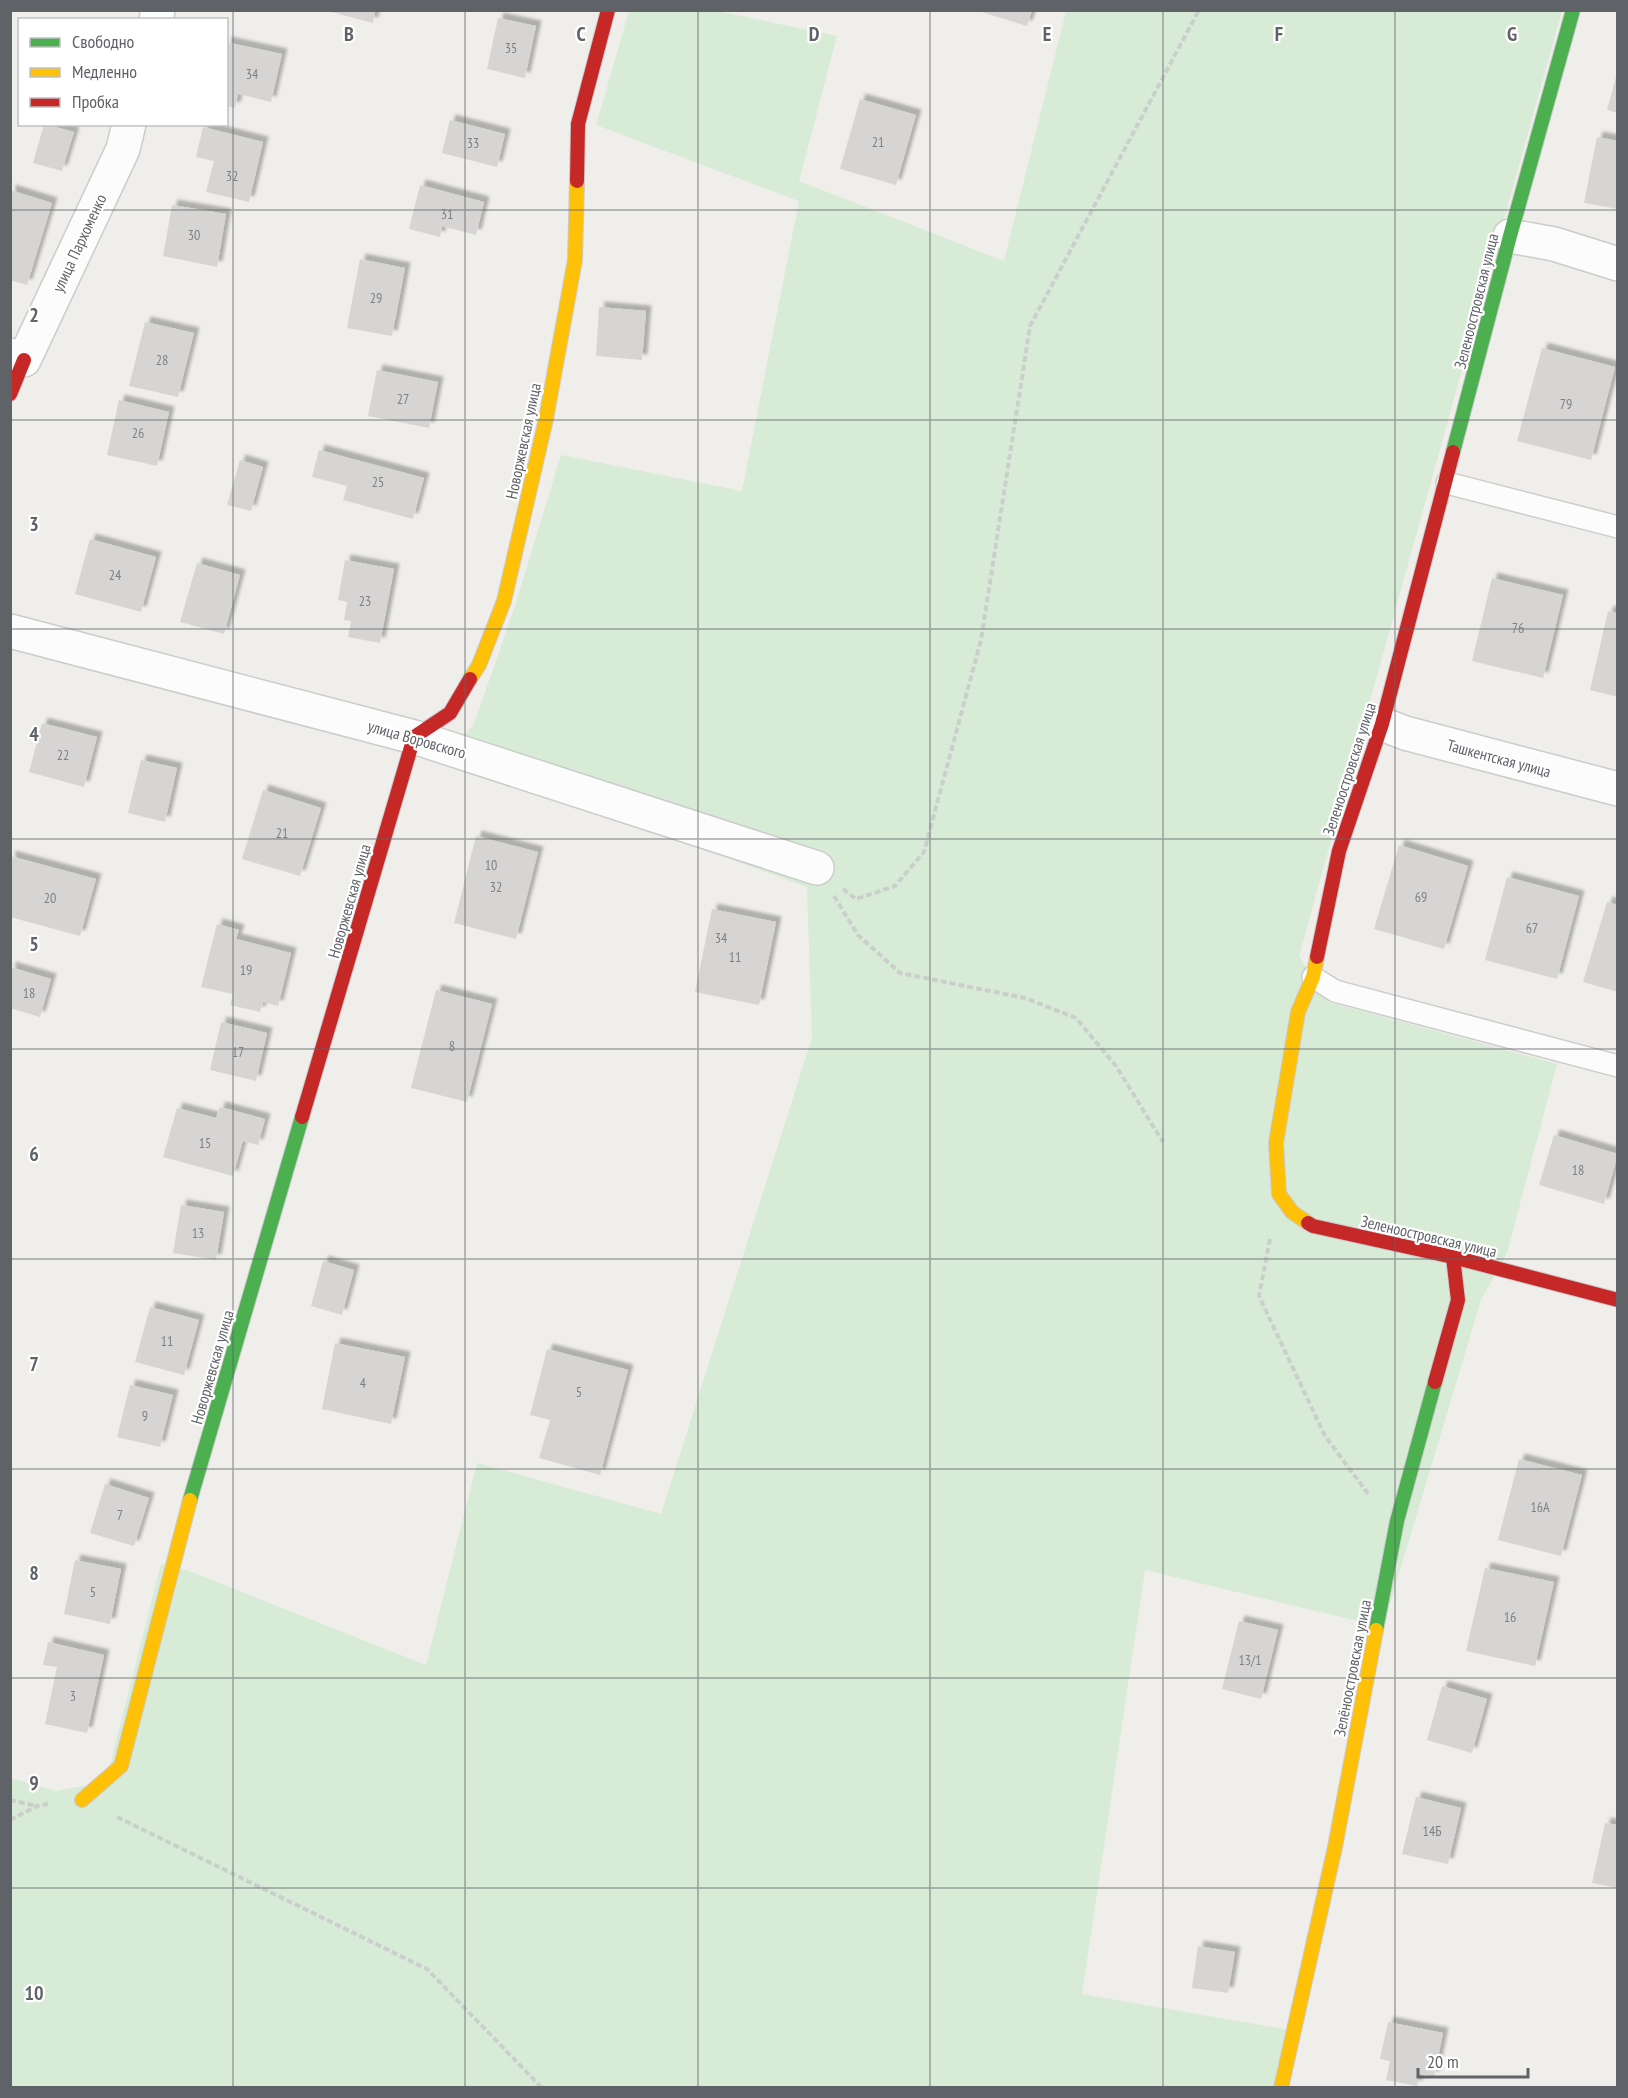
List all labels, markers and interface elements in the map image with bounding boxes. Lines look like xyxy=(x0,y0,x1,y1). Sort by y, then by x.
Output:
legend xyxy=(18,18,228,126)
text: B xyxy=(344,21,354,47)
text: C xyxy=(576,21,586,47)
text: D xyxy=(809,21,820,47)
text: E xyxy=(1043,21,1051,47)
text: F xyxy=(1275,21,1283,47)
text: G xyxy=(1507,21,1517,47)
text: Свободно xyxy=(72,30,135,53)
house number: 35 xyxy=(505,39,517,57)
text: Медленно xyxy=(72,60,137,83)
house number: 34 xyxy=(246,65,259,83)
text: Пробка xyxy=(72,90,119,113)
house number: 21 xyxy=(872,133,884,151)
house number: 33 xyxy=(467,134,479,152)
house number: 32 xyxy=(226,167,238,185)
street label: улица Пархоменко xyxy=(48,191,110,295)
house number: 31 xyxy=(441,205,453,223)
house number: 30 xyxy=(188,226,200,244)
street label: Зеленоостровская улица xyxy=(1450,231,1502,371)
house number: 29 xyxy=(370,289,382,307)
text: 2 xyxy=(29,302,39,328)
house number: 28 xyxy=(156,351,168,369)
street label: Новоржевская улица xyxy=(501,381,545,501)
house number: 27 xyxy=(397,390,409,408)
house number: 79 xyxy=(1560,395,1572,413)
house number: 26 xyxy=(132,424,144,442)
house number: 25 xyxy=(372,473,384,491)
text: 3 xyxy=(29,511,39,537)
house number: 24 xyxy=(109,566,122,584)
house number: 23 xyxy=(359,592,371,610)
house number: 76 xyxy=(1512,619,1524,637)
street label: Зеленоостровская улица xyxy=(1318,700,1380,838)
street label: улица Воровского xyxy=(366,715,468,763)
text: 4 xyxy=(29,721,39,747)
street label: Ташкентская улица xyxy=(1445,735,1553,781)
house number: 22 xyxy=(57,746,69,764)
house number: 21 xyxy=(276,824,288,842)
street label: Новоржевская улица xyxy=(323,842,375,960)
house number: 10 xyxy=(485,856,497,874)
house number: 32 xyxy=(490,878,502,896)
house number: 69 xyxy=(1415,888,1427,906)
house number: 20 xyxy=(44,889,56,907)
house number: 67 xyxy=(1526,919,1538,937)
house number: 34 xyxy=(715,929,728,947)
text: 5 xyxy=(29,931,39,957)
house number: 11 xyxy=(729,948,741,966)
house number: 19 xyxy=(240,961,252,979)
house number: 18 xyxy=(23,984,35,1002)
house number: 8 xyxy=(449,1037,455,1055)
house number: 17 xyxy=(232,1043,244,1061)
house number: 15 xyxy=(199,1134,211,1152)
text: 6 xyxy=(29,1141,39,1167)
house number: 18 xyxy=(1572,1161,1584,1179)
street label: Зеленоостровская улица xyxy=(1359,1211,1499,1261)
house number: 13 xyxy=(192,1224,204,1242)
street label: Новоржевская улица xyxy=(186,1308,238,1426)
house number: 11 xyxy=(161,1332,173,1350)
text: 7 xyxy=(29,1351,39,1377)
house number: 4 xyxy=(360,1374,367,1392)
house number: 5 xyxy=(576,1383,582,1401)
house number: 9 xyxy=(142,1407,148,1425)
house number: 16А xyxy=(1530,1498,1550,1516)
house number: 7 xyxy=(117,1506,123,1524)
text: 8 xyxy=(29,1560,39,1586)
house number: 5 xyxy=(90,1583,96,1601)
street label: Зелёноостровская улица xyxy=(1329,1598,1375,1738)
house number: 16 xyxy=(1504,1608,1516,1626)
house number: 13/1 xyxy=(1238,1651,1262,1669)
house number: 3 xyxy=(70,1687,76,1705)
text: 9 xyxy=(29,1770,39,1796)
house number: 14Б xyxy=(1423,1822,1441,1840)
text: 10 xyxy=(24,1980,44,2006)
scale bar xyxy=(1418,2041,1528,2079)
text: 20 m xyxy=(1427,2050,1459,2073)

